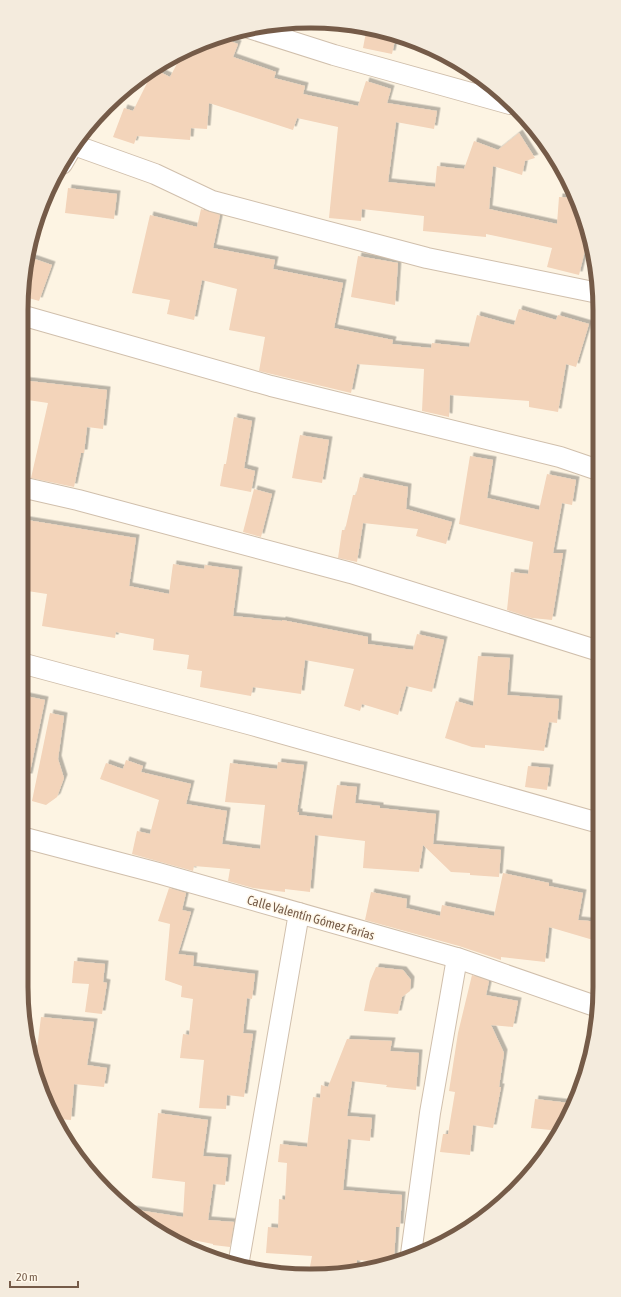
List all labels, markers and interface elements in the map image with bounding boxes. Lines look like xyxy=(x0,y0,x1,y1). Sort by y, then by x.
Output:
street label: Calle Valentín Gómez Farías xyxy=(245,892,377,943)
scale bar xyxy=(10,1263,78,1289)
text: 20 m xyxy=(16,1270,38,1284)

